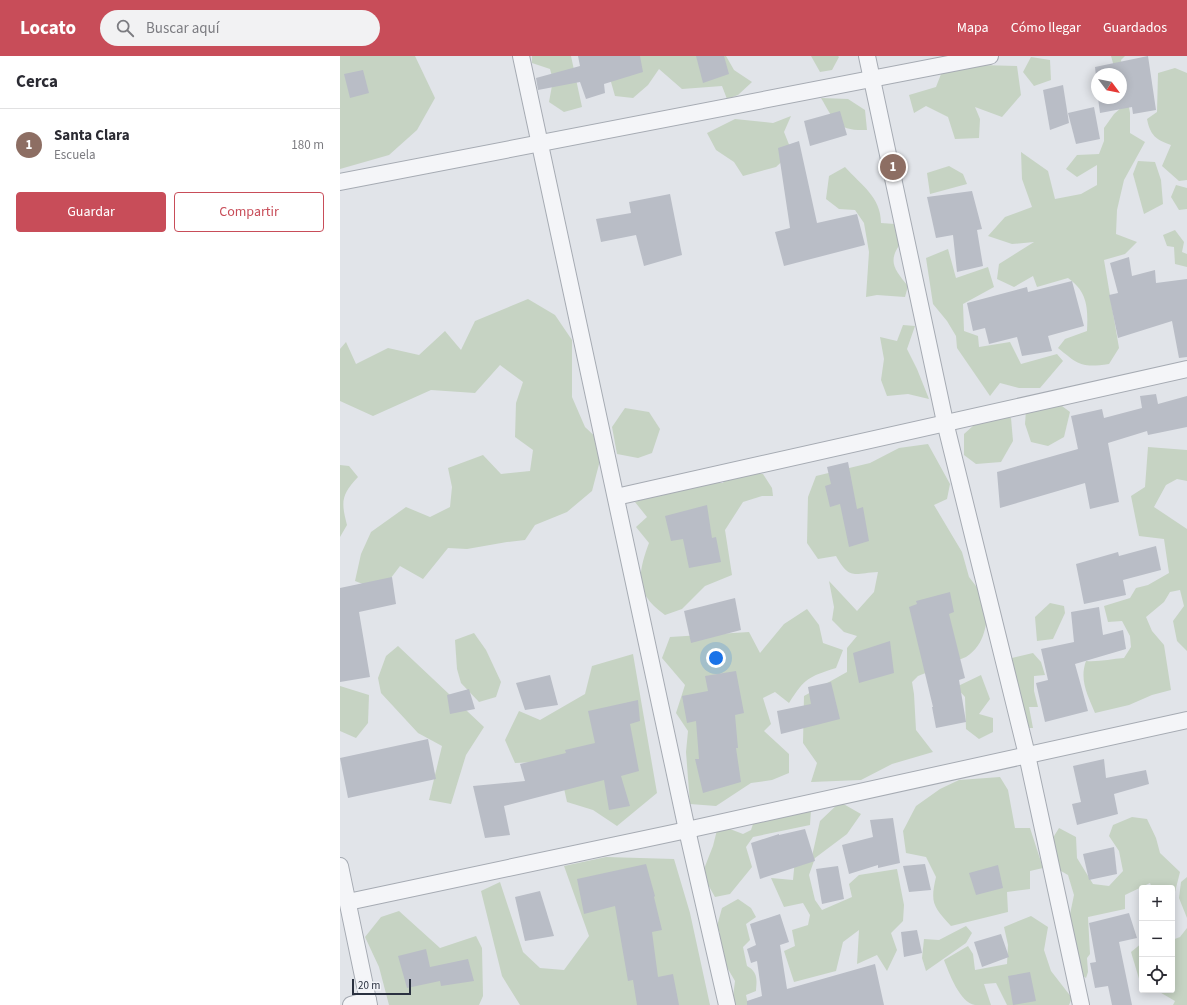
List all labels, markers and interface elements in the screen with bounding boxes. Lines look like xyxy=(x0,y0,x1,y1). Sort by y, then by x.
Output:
search box xyxy=(100,10,380,46)
text: Locato xyxy=(20,15,76,42)
icon: search xyxy=(114,17,136,39)
text: Buscar aquí xyxy=(146,18,219,39)
text: Mapa xyxy=(957,18,989,38)
text: Cómo llegar xyxy=(1011,18,1081,38)
text: Guardados xyxy=(1103,18,1167,38)
north arrow xyxy=(1091,68,1127,104)
text: Cerca xyxy=(16,70,58,94)
text: Santa Clara xyxy=(54,125,130,146)
text: 1 xyxy=(26,136,32,154)
text: 180 m xyxy=(291,136,324,154)
text: Escuela xyxy=(54,146,96,164)
pin: 1 xyxy=(880,152,906,182)
button: Guardar xyxy=(16,192,166,232)
button: Compartir xyxy=(174,192,324,232)
your location xyxy=(706,648,726,668)
map controls xyxy=(1139,885,1175,993)
button: + xyxy=(1139,885,1175,921)
button: − xyxy=(1139,921,1175,957)
button: locate xyxy=(1139,957,1175,993)
scale bar xyxy=(352,977,411,996)
text: 20 m xyxy=(358,978,380,993)

